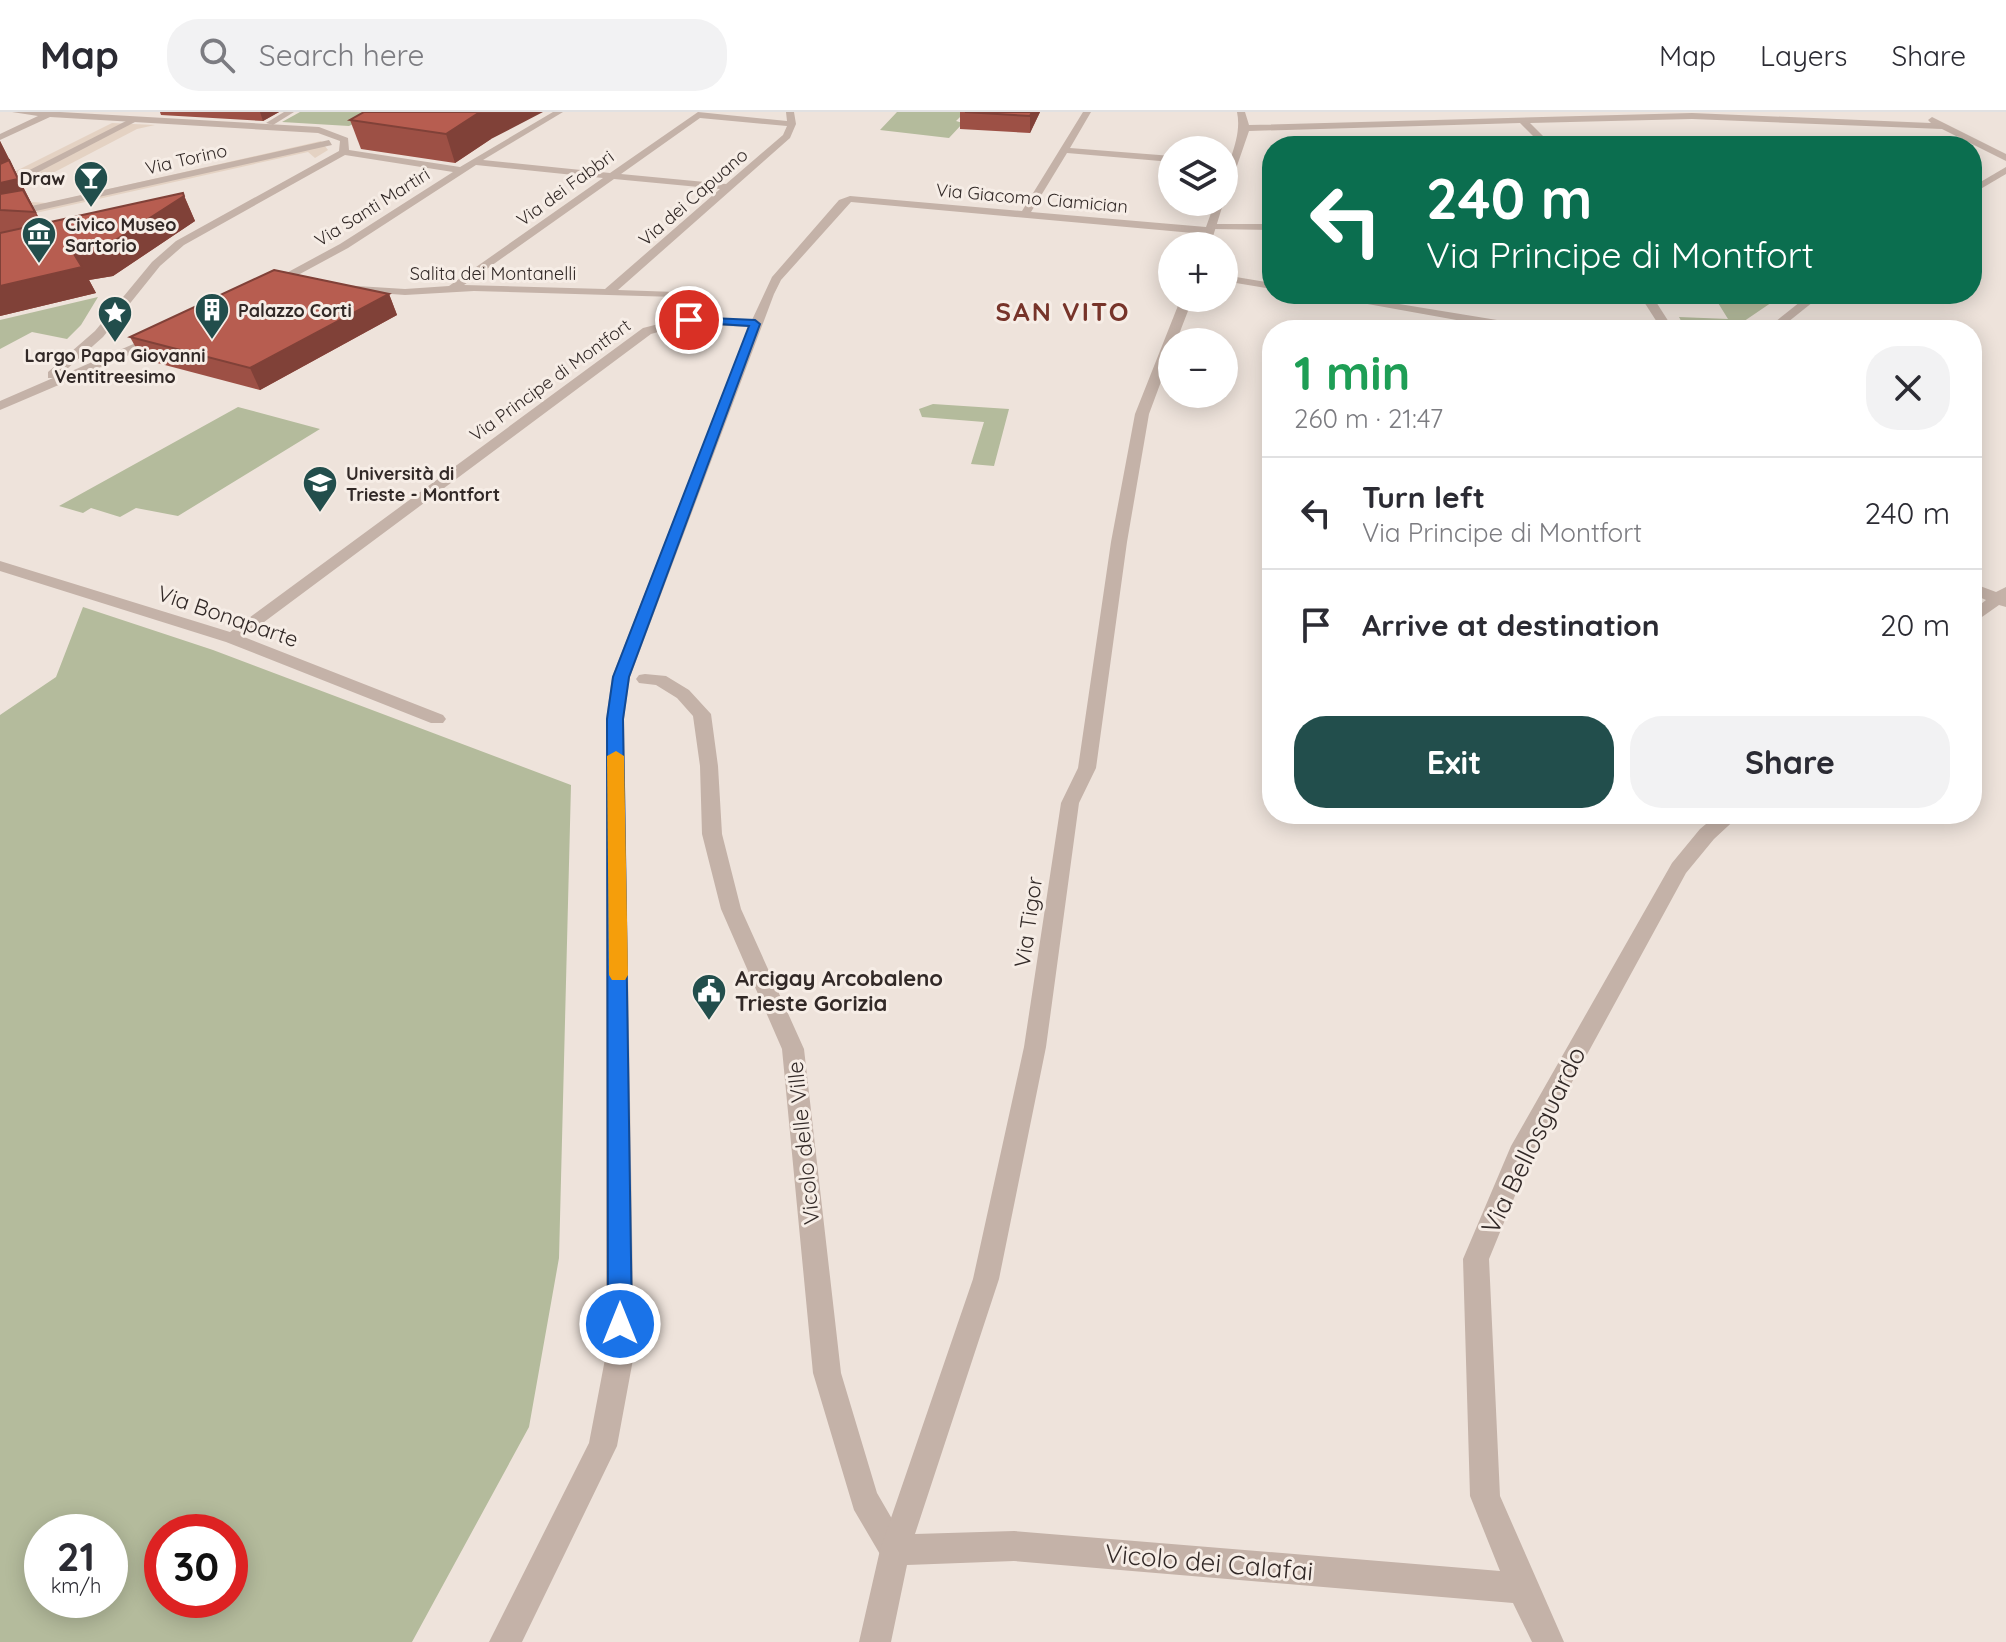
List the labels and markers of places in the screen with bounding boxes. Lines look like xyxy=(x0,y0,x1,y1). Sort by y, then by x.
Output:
bar icon: Draw xyxy=(72,159,110,209)
place label: Draw xyxy=(20,167,65,190)
place label: Civico Museo Sartorio xyxy=(65,213,176,257)
museum icon: Civico Museo Sartorio xyxy=(20,215,58,265)
pin xyxy=(655,286,723,354)
building icon: Palazzo Corti xyxy=(193,291,231,341)
place icon: Largo Papa Giovanni Ventitreesimo xyxy=(96,294,134,344)
place label: Palazzo Corti xyxy=(238,299,352,322)
place label: Largo Papa Giovanni Ventitreesimo xyxy=(24,344,206,388)
place label: Università di Trieste - Montfort xyxy=(346,462,500,506)
school or university icon: Università di Trieste - Montfort xyxy=(301,464,339,514)
place label: Arcigay Arcobaleno Trieste Gorizia xyxy=(735,964,943,1017)
public building icon: Arcigay Arcobaleno Trieste Gorizia xyxy=(690,972,728,1022)

